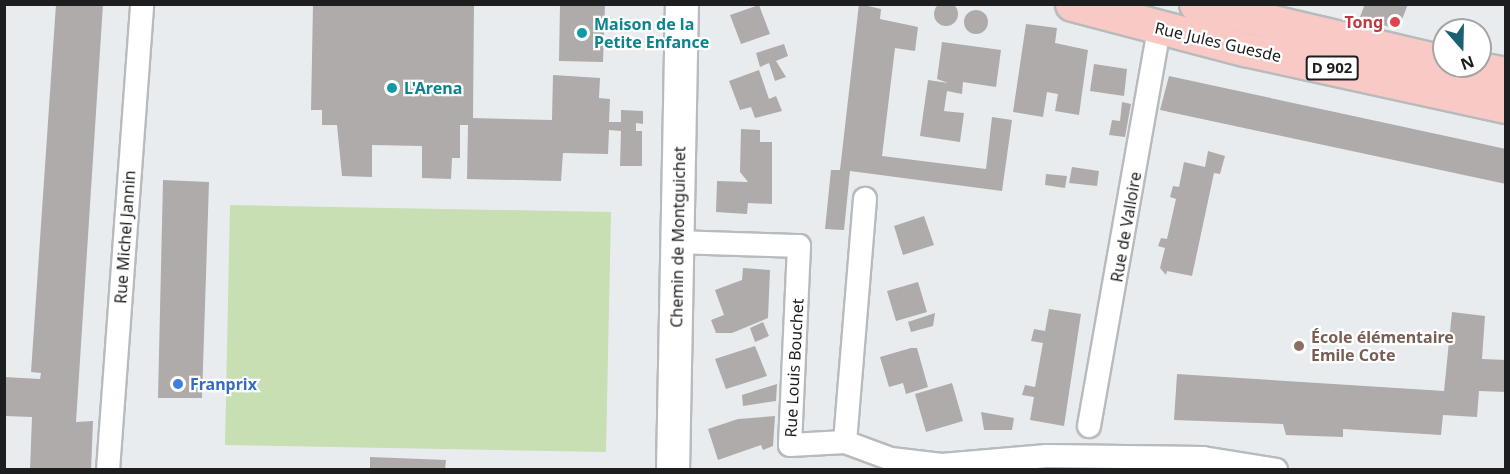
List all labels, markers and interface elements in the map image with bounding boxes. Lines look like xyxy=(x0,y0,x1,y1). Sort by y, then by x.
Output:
place label: Tong xyxy=(1344,12,1383,32)
place label: Maison de la Petite Enfance xyxy=(594,14,709,52)
marker: Tong xyxy=(1388,15,1402,29)
street label: Rue Jules Guesde xyxy=(1153,18,1283,66)
north arrow xyxy=(1432,18,1492,78)
marker: Maison de la Petite Enfance xyxy=(575,26,589,40)
text: N xyxy=(1458,50,1477,76)
road number: D 902 xyxy=(1305,56,1359,80)
place label: L'Arena xyxy=(404,78,462,98)
marker: L'Arena xyxy=(385,81,399,95)
street label: Chemin de Montguichet xyxy=(667,146,689,328)
street label: Rue Michel Jannin xyxy=(111,170,139,304)
street label: Rue de Valloire xyxy=(1107,170,1145,284)
street label: Rue Louis Bouchet xyxy=(781,298,807,438)
place label: École élémentaire Emile Cote xyxy=(1311,327,1454,365)
marker: École élémentaire Emile Cote xyxy=(1292,339,1306,353)
place label: Franprix xyxy=(190,374,257,394)
marker: Franprix xyxy=(171,377,185,391)

